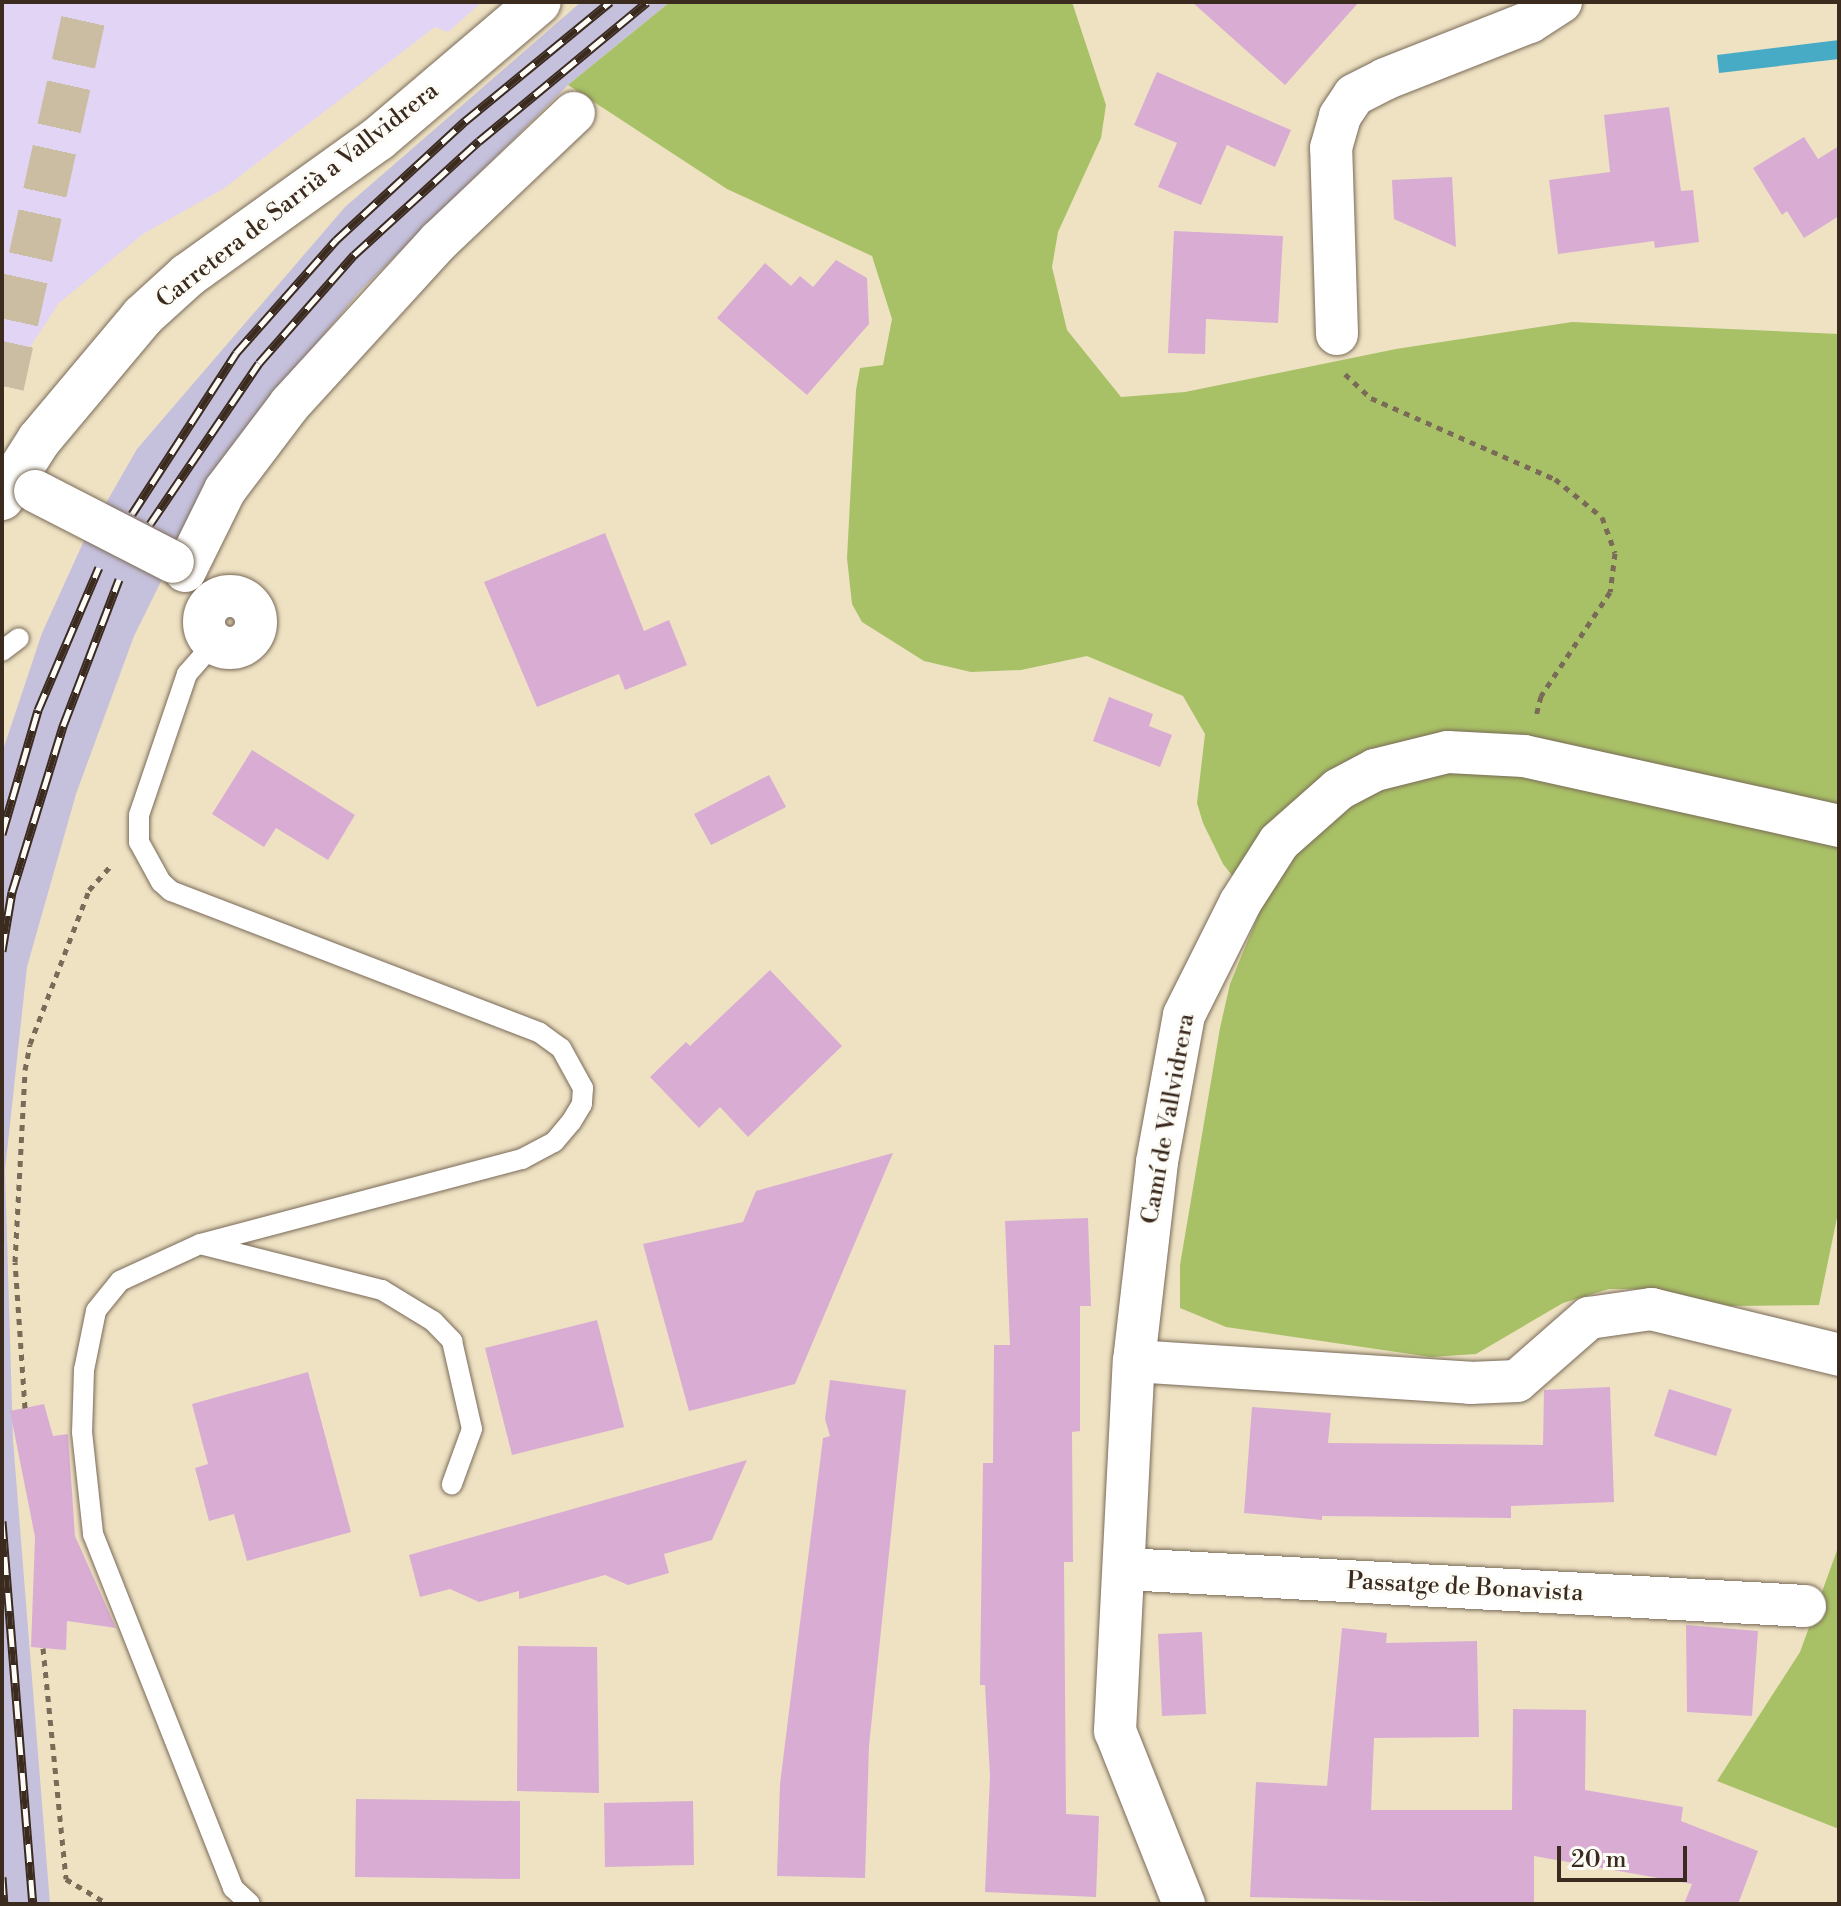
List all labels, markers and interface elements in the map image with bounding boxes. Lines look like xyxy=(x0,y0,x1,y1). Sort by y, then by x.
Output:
street label: Carretera de Sarrià a Vallvidrera xyxy=(151,77,445,315)
street label: Camí de Vallvidrera xyxy=(1136,1012,1202,1226)
street label: Passatge de Bonavista xyxy=(1346,1567,1584,1609)
scale bar xyxy=(1561,1830,1691,1880)
text: 20 m xyxy=(1571,1845,1627,1875)

